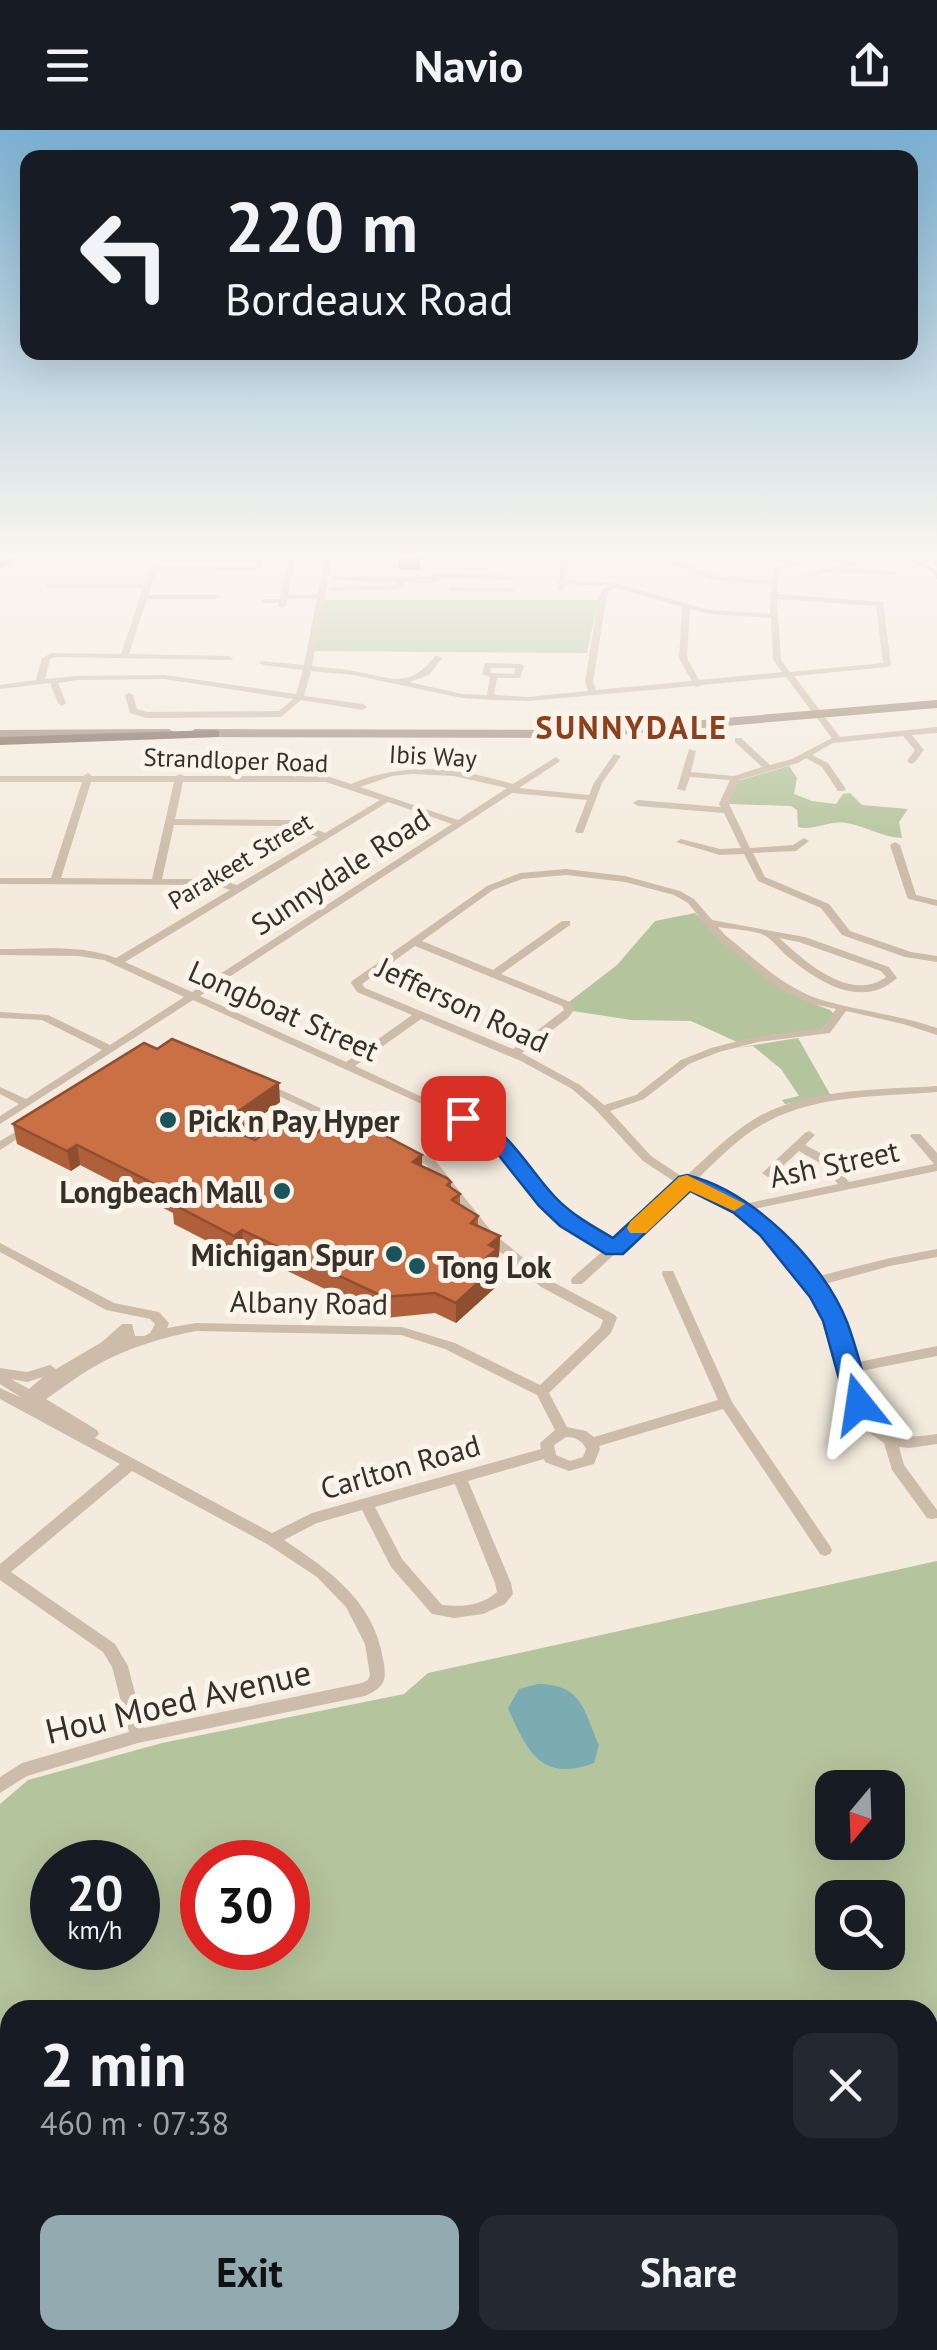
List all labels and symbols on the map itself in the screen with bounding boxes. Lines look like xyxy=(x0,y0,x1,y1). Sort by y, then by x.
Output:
district label: SUNNYDALE xyxy=(536,706,728,748)
street label: Ibis Way xyxy=(388,738,478,774)
street label: Strandloper Road xyxy=(143,741,329,779)
street label: Sunnydale Road xyxy=(243,799,437,943)
street label: Parakeet Street xyxy=(162,805,318,916)
street label: Jefferson Road xyxy=(369,946,555,1061)
street label: Longboat Street xyxy=(183,951,385,1069)
pin xyxy=(421,1076,506,1161)
place label: Pick n Pay Hyper xyxy=(188,1101,400,1140)
marker: Pick n Pay Hyper xyxy=(157,1109,179,1131)
street label: Ash Street xyxy=(766,1130,902,1196)
place label: Longbeach Mall xyxy=(59,1172,262,1211)
marker: Longbeach Mall xyxy=(271,1180,293,1202)
place label: Michigan Spur xyxy=(191,1235,374,1274)
marker: Michigan Spur xyxy=(383,1243,405,1265)
place label: Tong Lok xyxy=(437,1247,552,1286)
marker: Tong Lok xyxy=(406,1255,428,1277)
street label: Albany Road xyxy=(230,1281,388,1323)
position arrow xyxy=(807,1352,911,1456)
street label: Carlton Road xyxy=(316,1425,484,1507)
street label: Hou Moed Avenue xyxy=(41,1648,315,1754)
north arrow xyxy=(815,1770,905,1860)
speed limit sign: 30 xyxy=(180,1840,310,1970)

